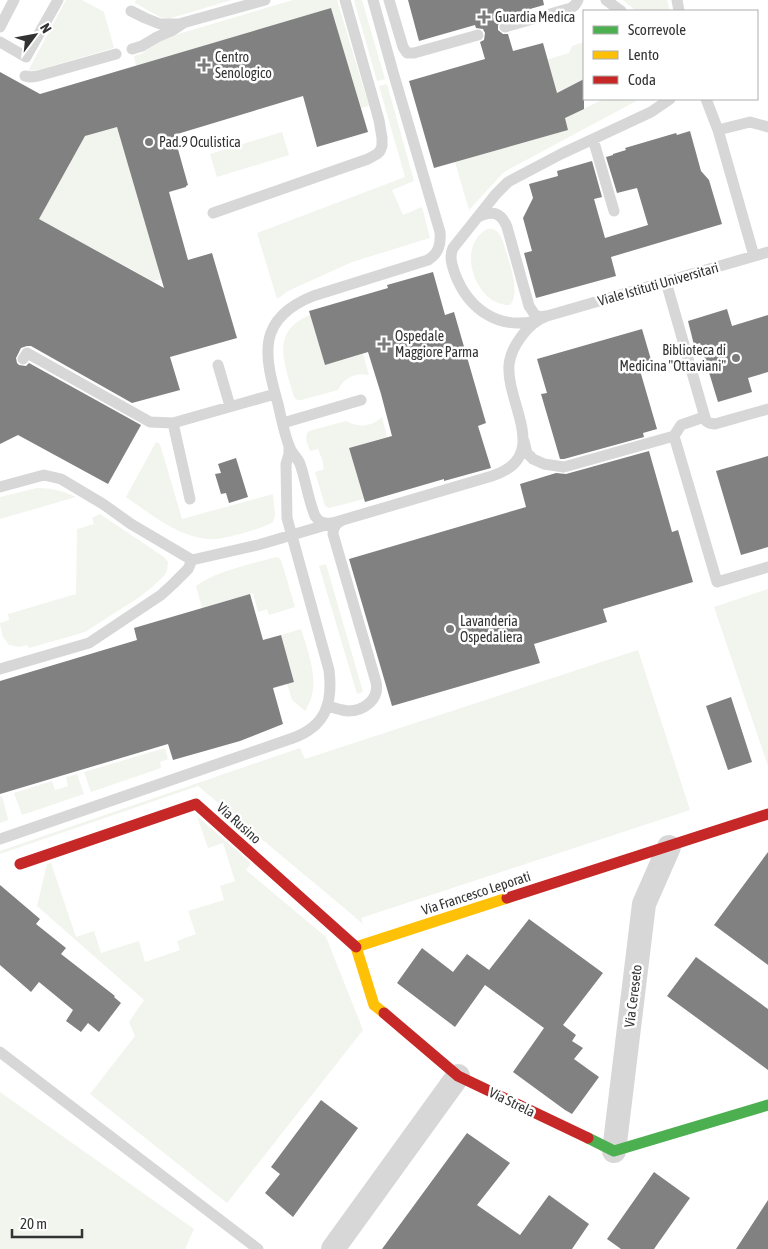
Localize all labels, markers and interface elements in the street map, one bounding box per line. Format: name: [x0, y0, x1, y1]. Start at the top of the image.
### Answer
place label: Guardia Medica: [495, 9, 575, 25]
north arrow: [10, 10, 60, 60]
marker: Guardia Medica: [477, 10, 491, 24]
legend: [583, 10, 758, 100]
text: N: [37, 20, 55, 36]
text: Scorrevole: [628, 21, 686, 38]
text: Lento: [628, 46, 659, 63]
place label: Centro Senologico: [215, 49, 272, 81]
marker: Centro Senologico: [197, 58, 211, 72]
text: Coda: [628, 71, 656, 88]
place label: Pad.9 Oculistica: [159, 134, 241, 150]
marker: Pad.9 Oculistica: [143, 136, 155, 148]
street label: Viale Istituti Universitari: [596, 259, 720, 309]
place label: Ospedale Maggiore Parma: [395, 328, 479, 360]
marker: Ospedale Maggiore Parma: [377, 337, 391, 351]
place label: Biblioteca di Medicina "Ottaviani": [619, 342, 726, 374]
marker: Biblioteca di Medicina "Ottaviani": [730, 352, 742, 364]
place label: Lavanderia Ospedaliera: [460, 613, 523, 645]
marker: Lavanderia Ospedaliera: [444, 623, 456, 635]
street label: Via Rusino: [214, 799, 264, 847]
street label: Via Francesco Leporati: [419, 868, 533, 918]
street label: Via Cereseto: [621, 964, 645, 1028]
street label: Via Strela: [486, 1084, 538, 1120]
scale bar: [12, 1206, 82, 1238]
text: 20 m: [20, 1215, 47, 1232]

